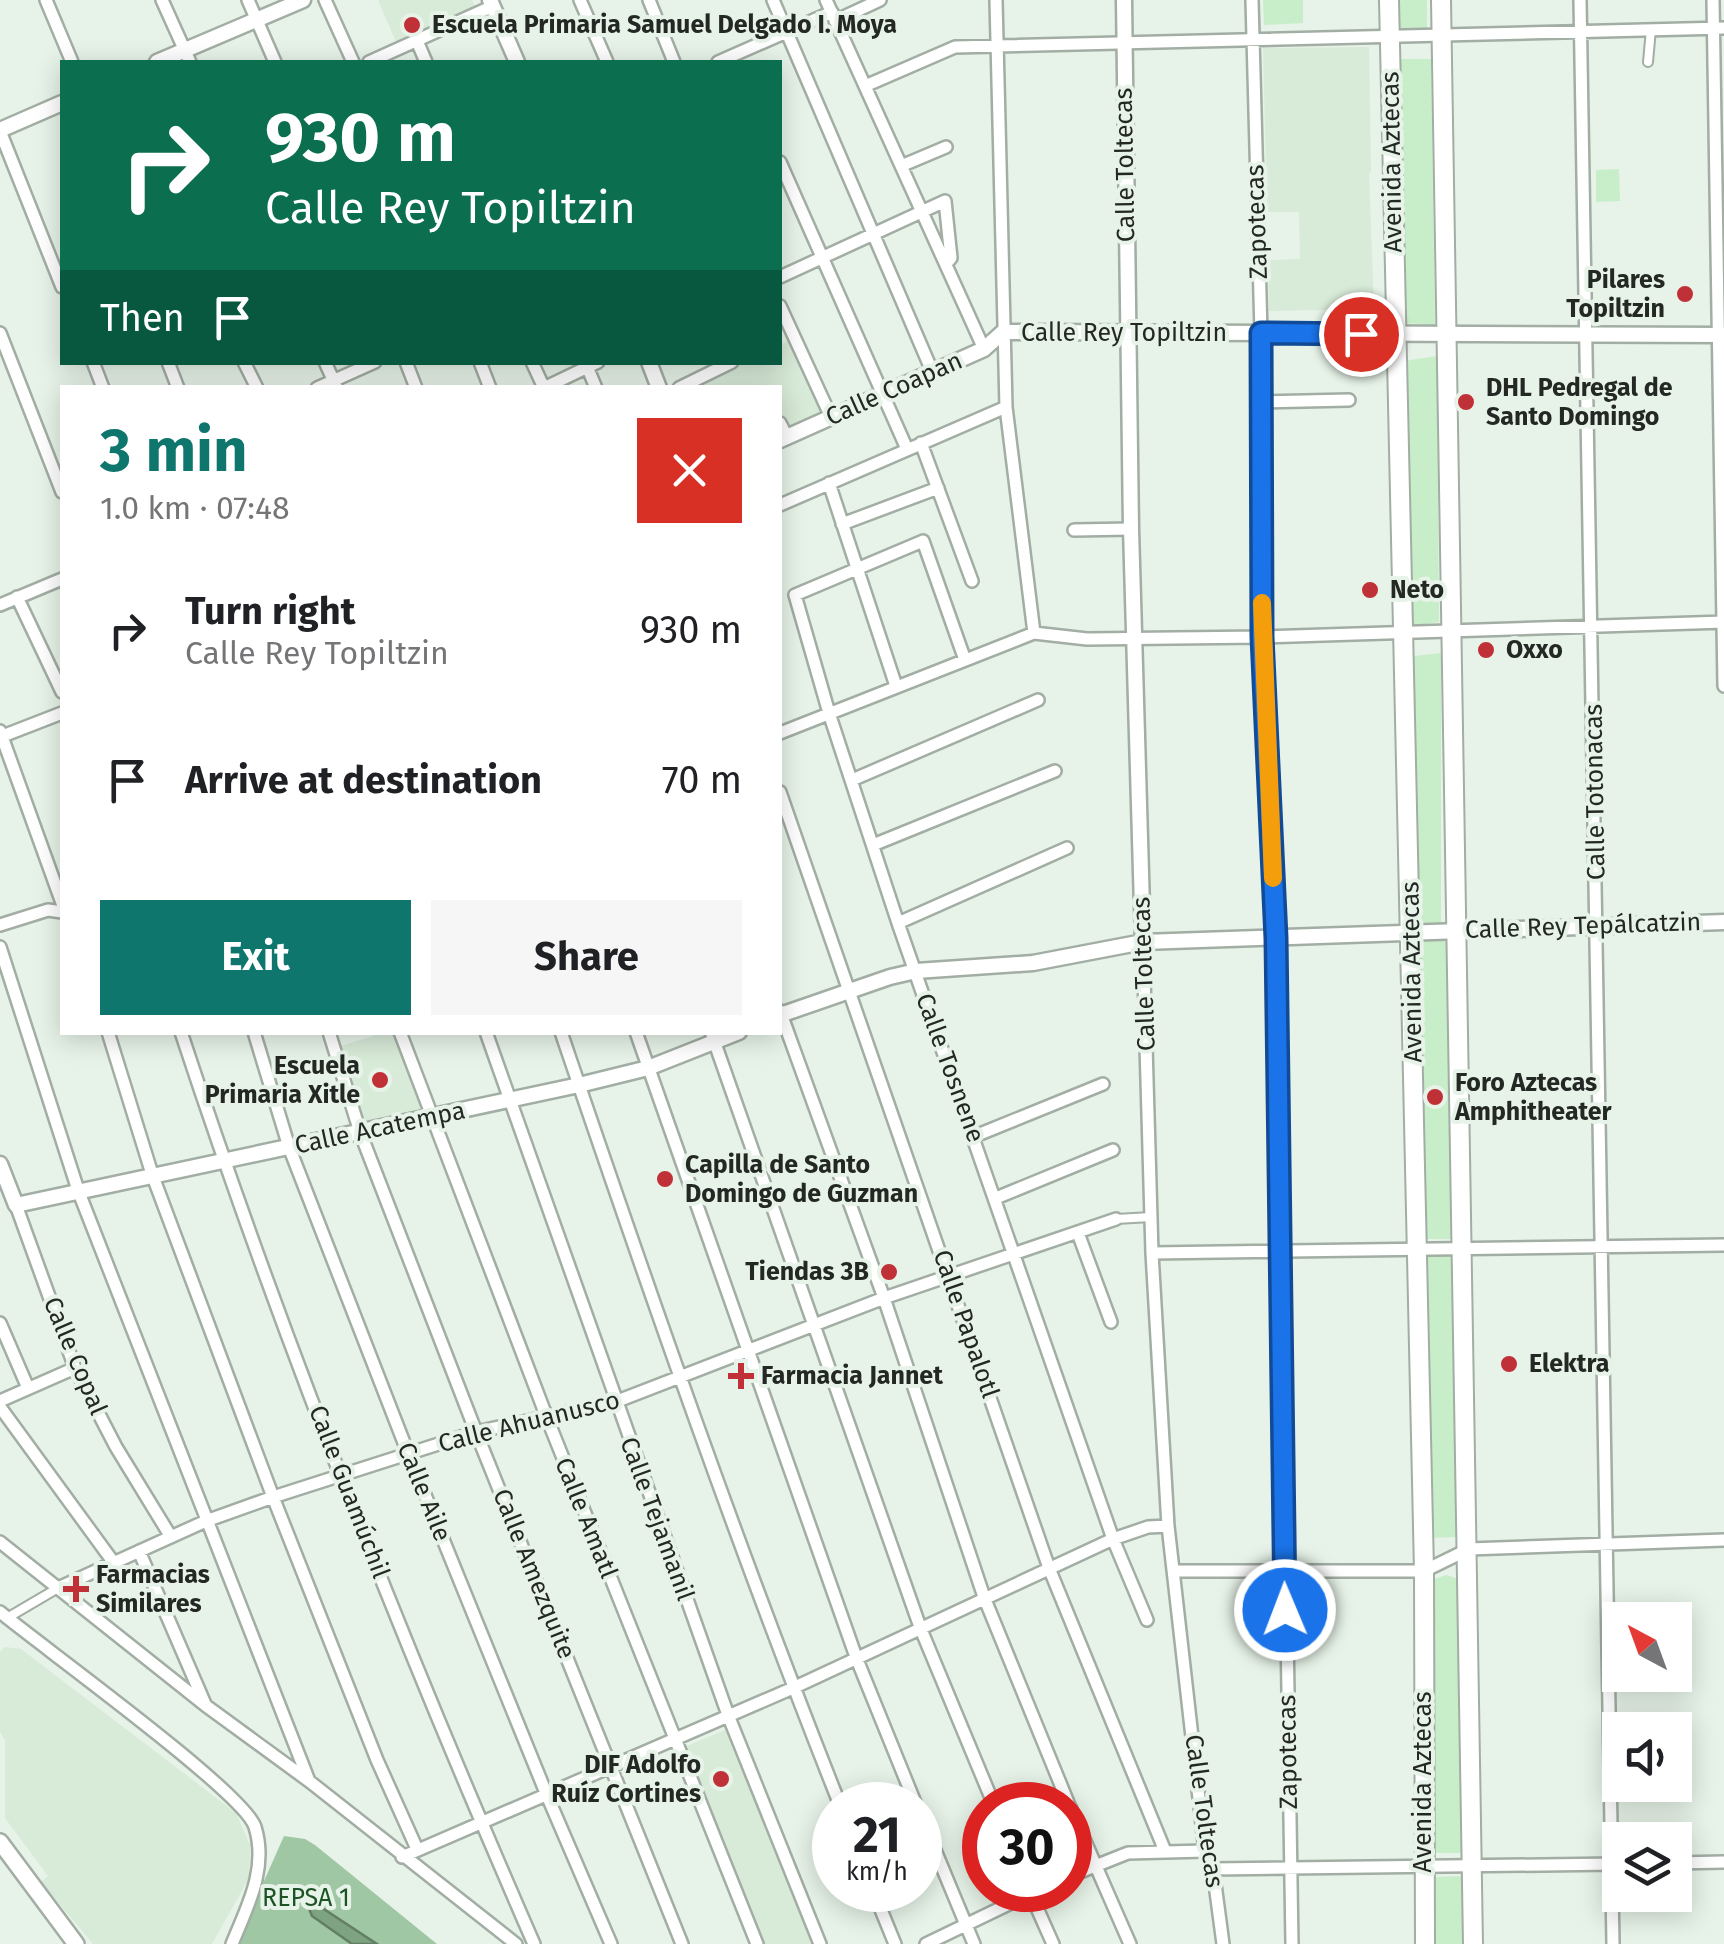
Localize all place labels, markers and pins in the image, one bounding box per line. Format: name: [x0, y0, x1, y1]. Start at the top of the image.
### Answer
place label: Escuela Primaria Samuel Delgado I. Moya: [432, 10, 897, 40]
marker: Escuela Primaria Samuel Delgado I. Moya: [401, 14, 423, 36]
place label: Pilares Topiltzin: [1566, 265, 1665, 324]
marker: Pilares Topiltzin: [1674, 283, 1696, 305]
pin: [1319, 292, 1404, 377]
place label: DHL Pedregal de Santo Domingo: [1486, 373, 1673, 432]
marker: DHL Pedregal de Santo Domingo: [1455, 391, 1477, 413]
place label: Neto: [1390, 575, 1444, 605]
marker: Neto: [1359, 579, 1381, 601]
place label: Oxxo: [1506, 635, 1563, 665]
marker: Oxxo: [1475, 639, 1497, 661]
place label: Escuela Primaria Xitle: [205, 1051, 360, 1110]
place label: Foro Aztecas Amphitheater: [1454, 1068, 1613, 1127]
marker: Escuela Primaria Xitle: [369, 1069, 391, 1091]
marker: Foro Aztecas Amphitheater: [1424, 1086, 1446, 1108]
place label: Capilla de Santo Domingo de Guzman: [685, 1150, 918, 1209]
marker: Capilla de Santo Domingo de Guzman: [654, 1168, 676, 1190]
place label: Tiendas 3B: [745, 1257, 869, 1287]
marker: Tiendas 3B: [878, 1261, 900, 1283]
place label: Elektra: [1529, 1349, 1609, 1379]
marker: Elektra: [1498, 1353, 1520, 1375]
place label: Farmacia Jannet: [761, 1361, 943, 1391]
marker: Farmacia Jannet: [730, 1365, 752, 1387]
place label: Farmacias Similares: [96, 1560, 210, 1619]
marker: Farmacias Similares: [65, 1578, 87, 1600]
place label: DIF Adolfo Ruíz Cortines: [551, 1750, 701, 1809]
marker: DIF Adolfo Ruíz Cortines: [710, 1768, 732, 1790]

